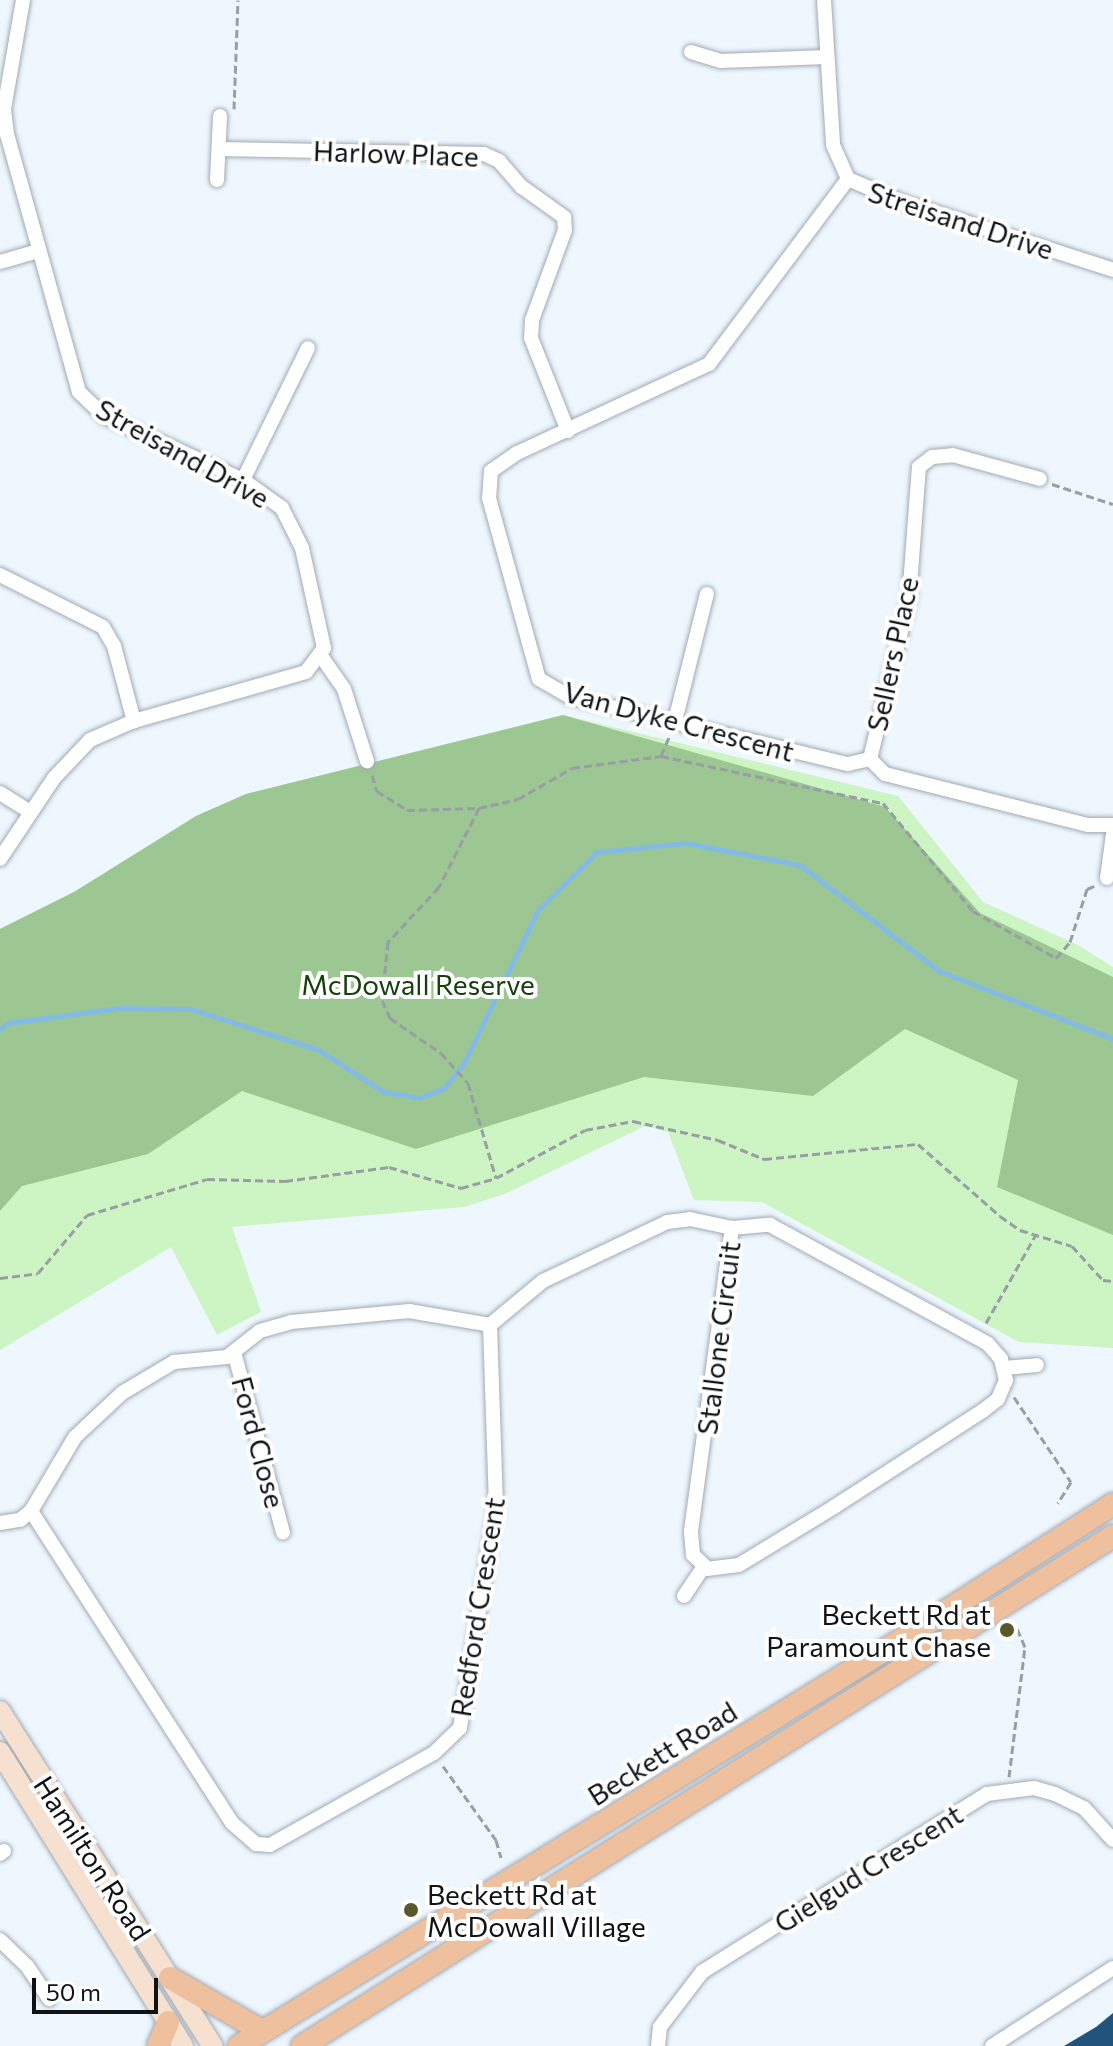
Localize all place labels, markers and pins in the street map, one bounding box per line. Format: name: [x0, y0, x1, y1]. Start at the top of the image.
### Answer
place label: Beckett Rd at Paramount Chase: [766, 1597, 991, 1663]
marker: Beckett Rd at Paramount Chase: [998, 1621, 1016, 1639]
place label: Beckett Rd at McDowall Village: [427, 1877, 646, 1943]
marker: Beckett Rd at McDowall Village: [402, 1901, 420, 1919]

